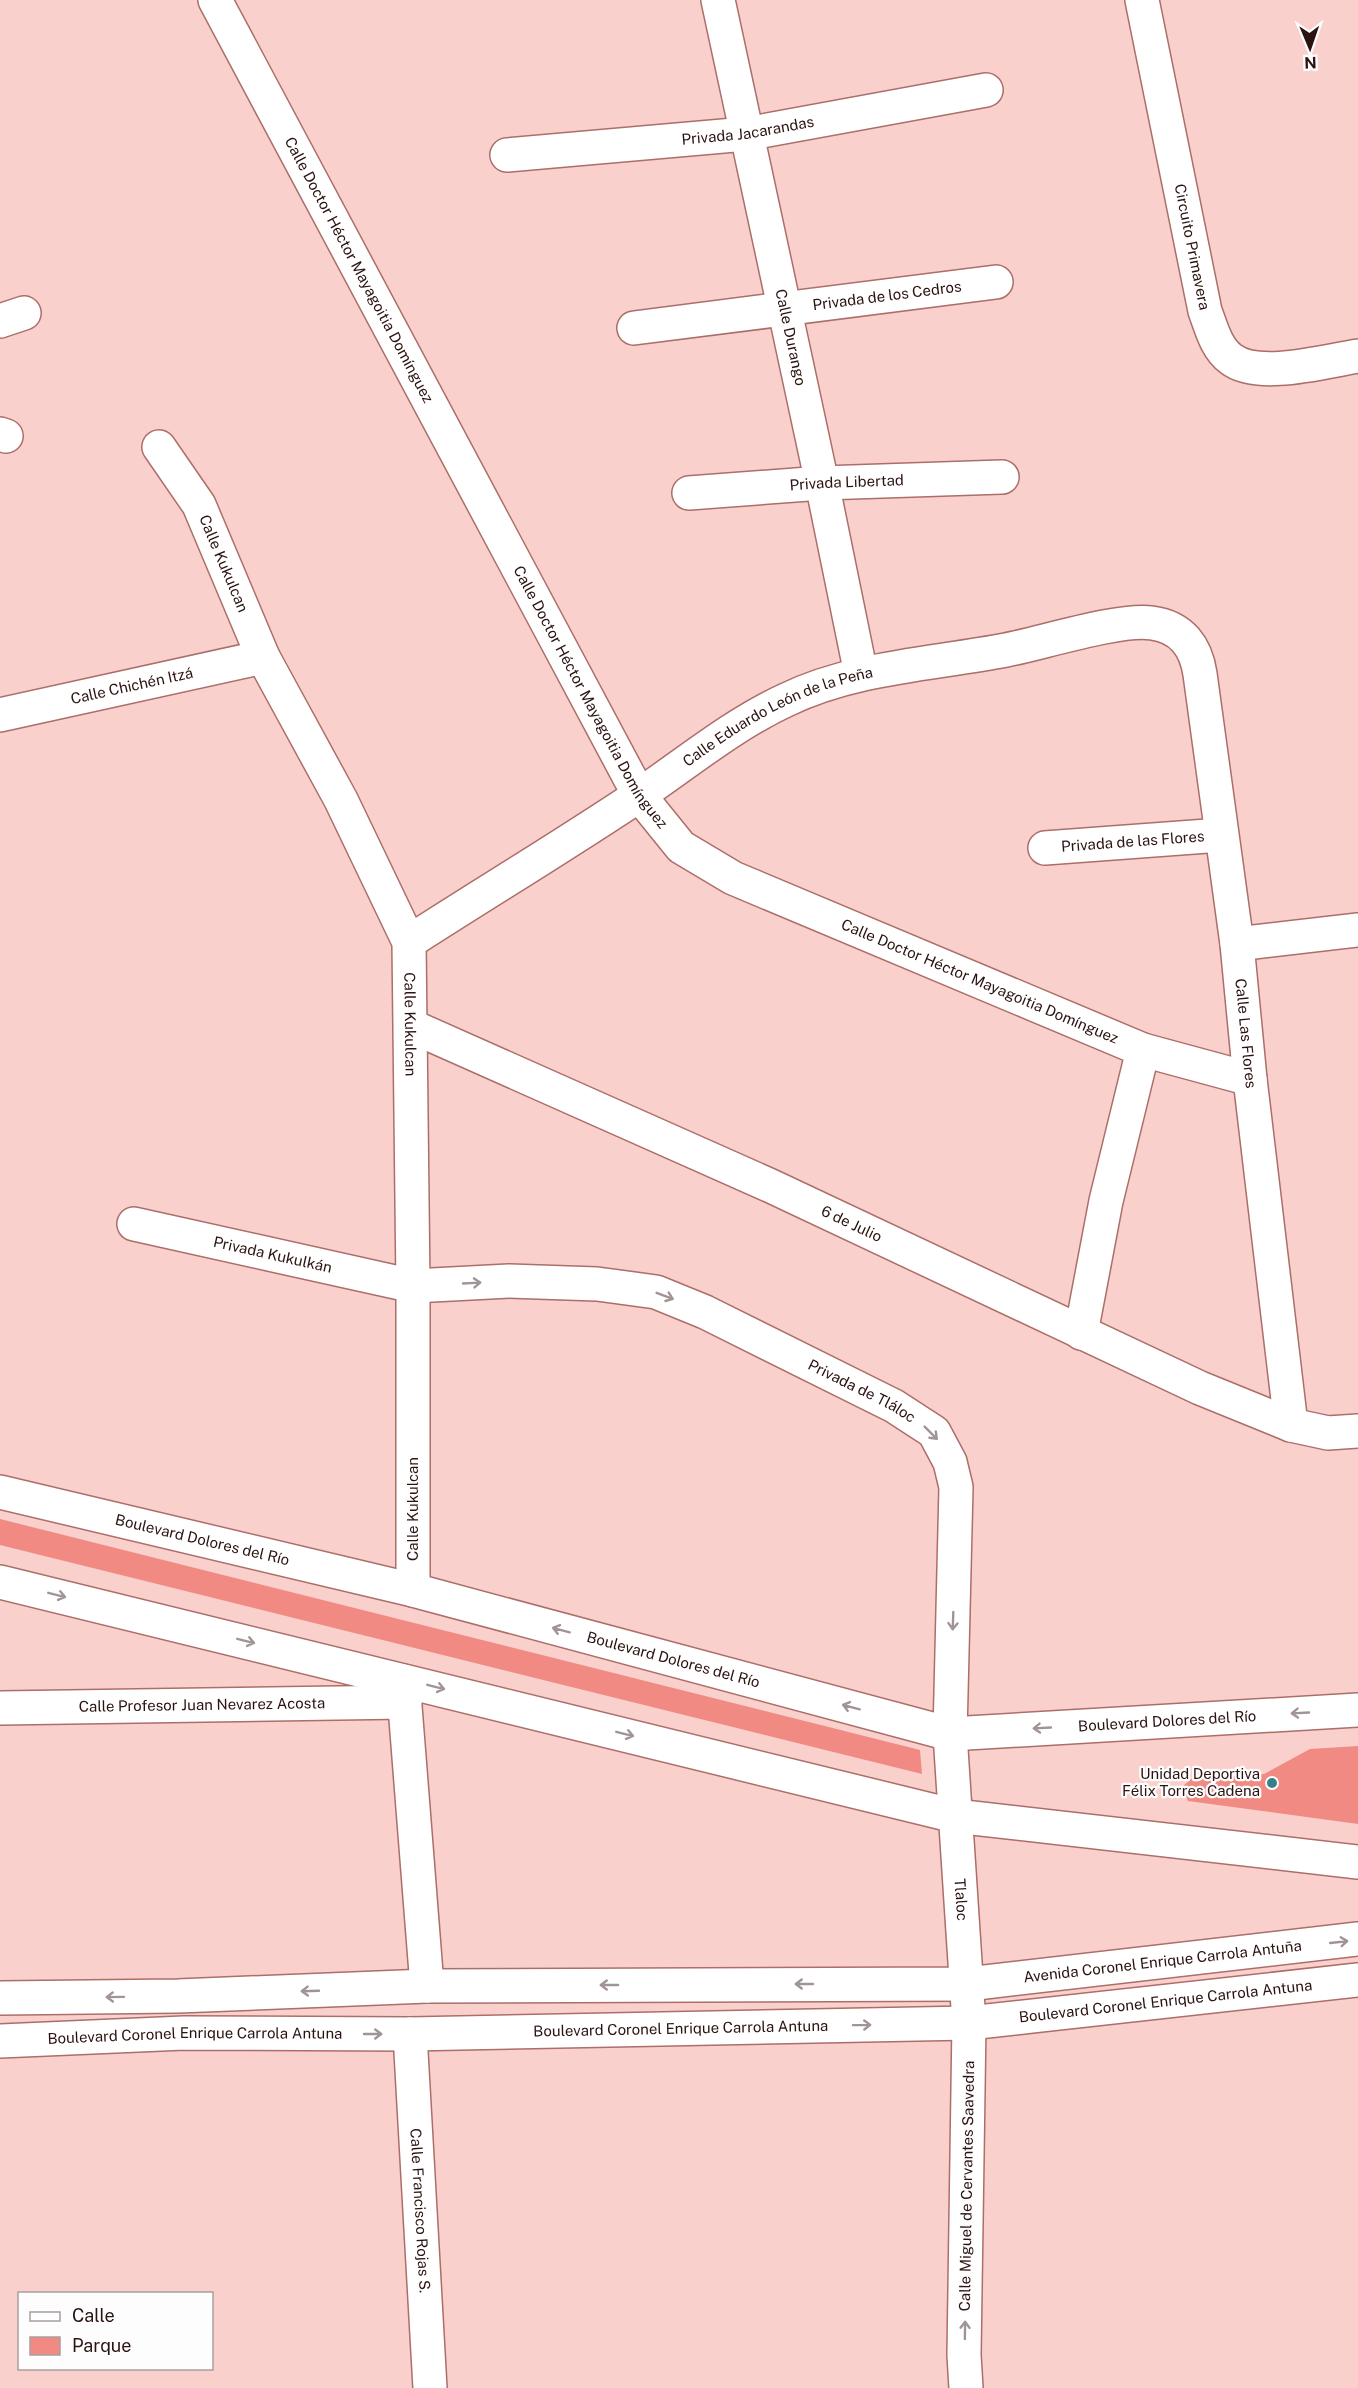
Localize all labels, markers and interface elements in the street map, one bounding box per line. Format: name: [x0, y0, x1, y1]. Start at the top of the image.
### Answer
north arrow: [1280, 18, 1340, 78]
text: N: [1304, 53, 1317, 72]
street label: Privada Jacarandas: [681, 113, 815, 148]
street label: Calle Doctor Héctor Mayagoitia Domínguez: [282, 134, 437, 406]
street label: Circuito Primavera: [1171, 182, 1214, 311]
street label: Privada de los Cedros: [811, 277, 962, 313]
street label: Calle Durango: [772, 287, 810, 387]
street label: Privada Libertad: [789, 471, 904, 493]
street label: Calle Kukulcan: [196, 512, 252, 615]
street label: Calle Doctor Héctor Mayagoitia Domínguez: [510, 563, 671, 831]
street label: Calle Eduardo León de la Peña: [679, 663, 874, 770]
street label: Calle Chichén Itzá: [69, 664, 195, 707]
street label: Privada de las Flores: [1060, 827, 1205, 855]
street label: Calle Doctor Héctor Mayagoitia Domínguez: [839, 915, 1121, 1047]
street label: Calle Kukulcan: [401, 972, 420, 1076]
street label: Calle Las Flores: [1232, 978, 1260, 1089]
street label: 6 de Julio: [819, 1202, 885, 1245]
street label: Privada Kukulkán: [212, 1233, 334, 1276]
one-way arrow: [461, 1277, 481, 1288]
one-way arrow: [656, 1291, 674, 1302]
street label: Privada de Tláloc: [805, 1356, 919, 1426]
one-way arrow: [923, 1425, 938, 1440]
street label: Calle Kukulcan: [404, 1457, 421, 1561]
street label: Boulevard Dolores del Río: [114, 1511, 291, 1568]
one-way arrow: [47, 1590, 66, 1602]
one-way arrow: [947, 1610, 958, 1630]
one-way arrow: [552, 1623, 571, 1635]
street label: Boulevard Dolores del Río: [585, 1628, 762, 1691]
one-way arrow: [237, 1636, 256, 1648]
one-way arrow: [426, 1682, 445, 1694]
street label: Calle Profesor Juan Nevarez Acosta: [79, 1694, 325, 1715]
one-way arrow: [842, 1701, 861, 1713]
street label: Boulevard Dolores del Río: [1078, 1707, 1257, 1734]
one-way arrow: [1290, 1707, 1310, 1718]
one-way arrow: [1033, 1722, 1052, 1733]
one-way arrow: [615, 1728, 634, 1740]
place label: Unidad Deportiva Félix Torres Cadena: [1122, 1765, 1260, 1799]
marker: Unidad Deportiva Félix Torres Cadena: [1265, 1776, 1279, 1790]
street label: Tlaloc: [952, 1878, 971, 1921]
one-way arrow: [1329, 1936, 1348, 1947]
street label: Avenida Coronel Enrique Carrola Antuña: [1022, 1937, 1303, 1986]
street label: Boulevard Coronel Enrique Carrola Antuna: [1018, 1976, 1313, 2025]
one-way arrow: [795, 1978, 815, 1990]
one-way arrow: [600, 1979, 620, 1991]
one-way arrow: [300, 1985, 320, 1997]
one-way arrow: [105, 1991, 125, 2003]
street label: Boulevard Coronel Enrique Carrola Antuna: [533, 2017, 828, 2040]
one-way arrow: [852, 2020, 872, 2031]
street label: Boulevard Coronel Enrique Carrola Antuna: [47, 2024, 342, 2047]
one-way arrow: [363, 2028, 383, 2040]
street label: Calle Miguel de Cervantes Saavedra: [956, 2061, 977, 2311]
street label: Calle Francisco Rojas S.: [407, 2128, 434, 2294]
legend: [18, 2292, 213, 2370]
text: Calle: [72, 2305, 115, 2326]
one-way arrow: [959, 2320, 971, 2340]
text: Parque: [72, 2335, 132, 2356]

